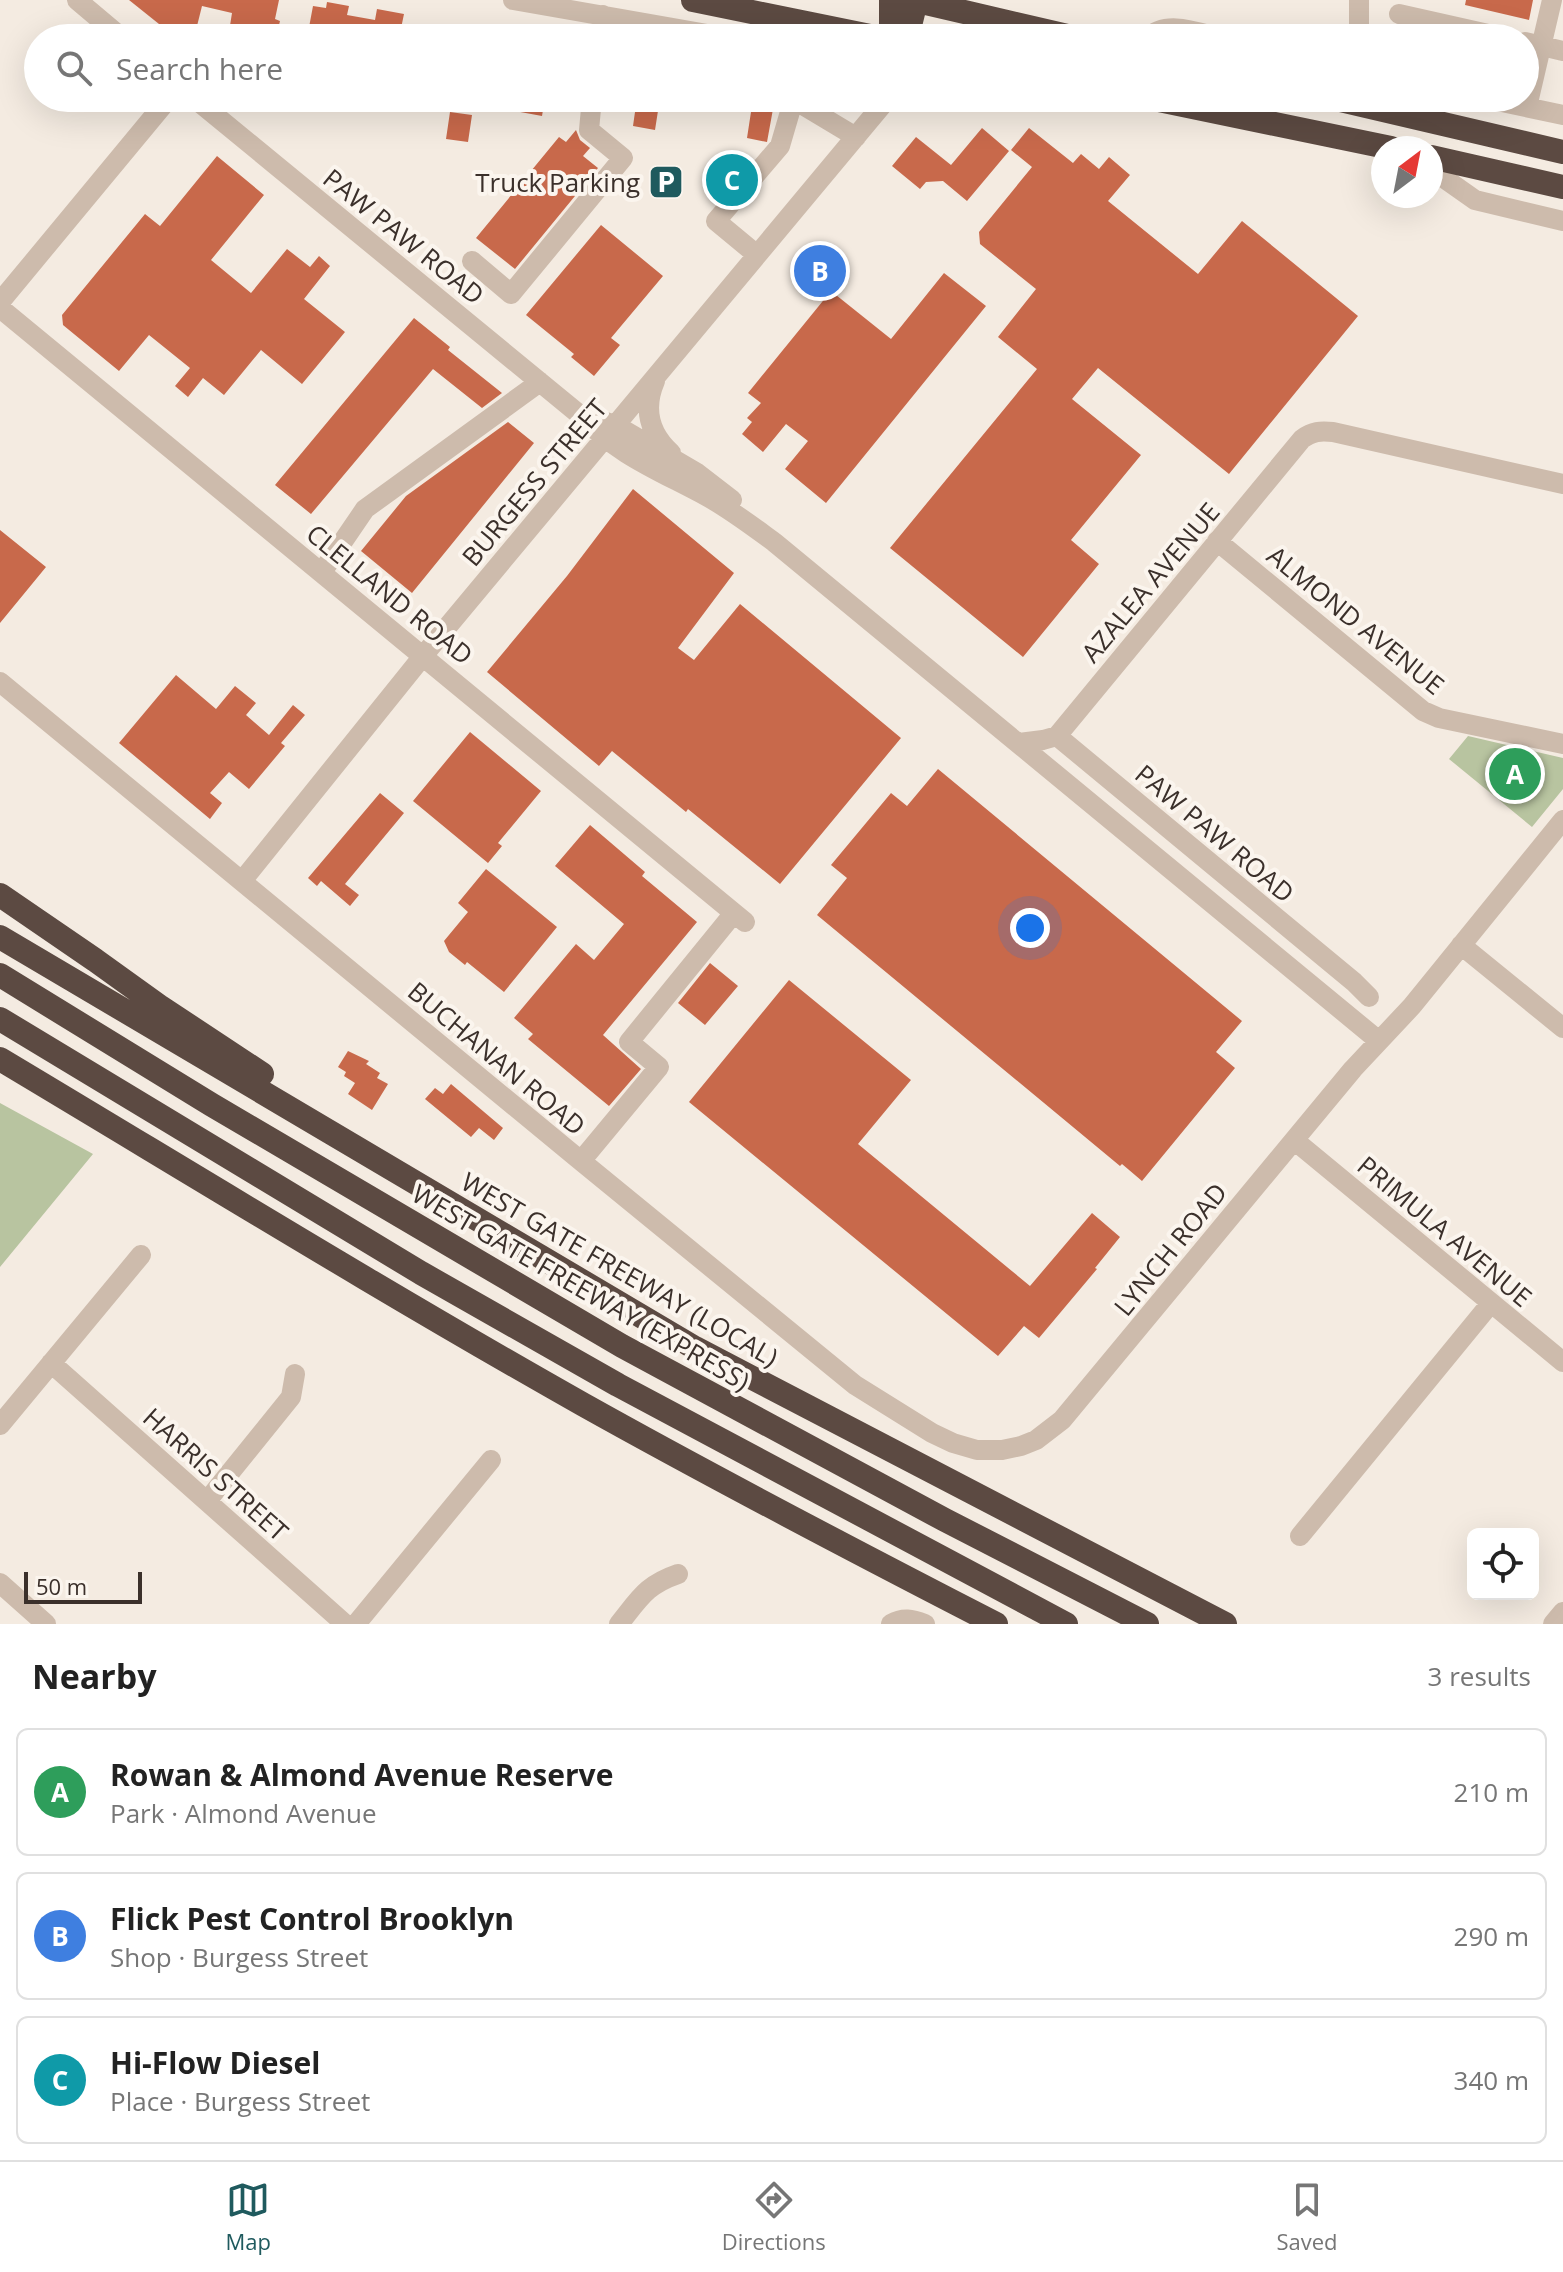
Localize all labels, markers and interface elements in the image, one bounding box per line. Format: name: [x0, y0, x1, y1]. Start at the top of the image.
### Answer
search box: [24, 24, 1539, 112]
icon: search: [52, 46, 96, 90]
text: Search here: [116, 48, 283, 89]
north arrow: [1371, 136, 1443, 208]
pin: C: [706, 150, 758, 210]
street label: PAW PAW ROAD: [316, 160, 492, 312]
parking icon: Truck Parking: [647, 163, 685, 201]
place label: Truck Parking: [475, 164, 640, 200]
pin: B: [794, 241, 846, 301]
street label: BURGESS STREET: [453, 390, 615, 573]
street label: AZALEA AVENUE: [1072, 494, 1228, 670]
street label: CLELLAND ROAD: [299, 516, 481, 672]
street label: ALMOND AVENUE: [1260, 537, 1452, 703]
pin: A: [1489, 744, 1541, 804]
street label: PAW PAW ROAD: [1128, 756, 1302, 910]
your location: [1010, 908, 1050, 948]
street label: BUCHANAN ROAD: [401, 973, 593, 1143]
street label: PRIMULA AVENUE: [1350, 1147, 1540, 1315]
street label: WEST GATE FREEWAY (LOCAL): [455, 1163, 785, 1375]
street label: WEST GATE FREEWAY (EXPRESS): [406, 1175, 756, 1399]
street label: LYNCH ROAD: [1105, 1175, 1235, 1323]
street label: HARRIS STREET: [136, 1399, 297, 1549]
map controls: [1467, 1528, 1539, 1600]
button: locate: [1467, 1528, 1539, 1600]
scale bar: [24, 1568, 142, 1604]
text: 50 m: [36, 1571, 87, 1601]
text: Nearby: [32, 1653, 157, 1699]
text: 3 results: [1428, 1658, 1531, 1694]
text: Rowan & Almond Avenue Reserve: [110, 1754, 613, 1795]
text: A: [51, 1774, 69, 1810]
text: 210 m: [1454, 1774, 1529, 1810]
text: Park · Almond Avenue: [110, 1795, 377, 1831]
text: Flick Pest Control Brooklyn: [110, 1898, 514, 1939]
text: B: [51, 1918, 69, 1954]
text: 290 m: [1454, 1918, 1529, 1954]
text: Shop · Burgess Street: [110, 1939, 368, 1975]
text: Hi-Flow Diesel: [110, 2042, 320, 2083]
text: C: [52, 2062, 68, 2098]
text: 340 m: [1454, 2062, 1529, 2098]
text: Place · Burgess Street: [110, 2083, 370, 2119]
tab: Map: [225, 2178, 271, 2256]
tab: Directions: [722, 2178, 826, 2256]
tab: Saved: [1276, 2178, 1338, 2256]

